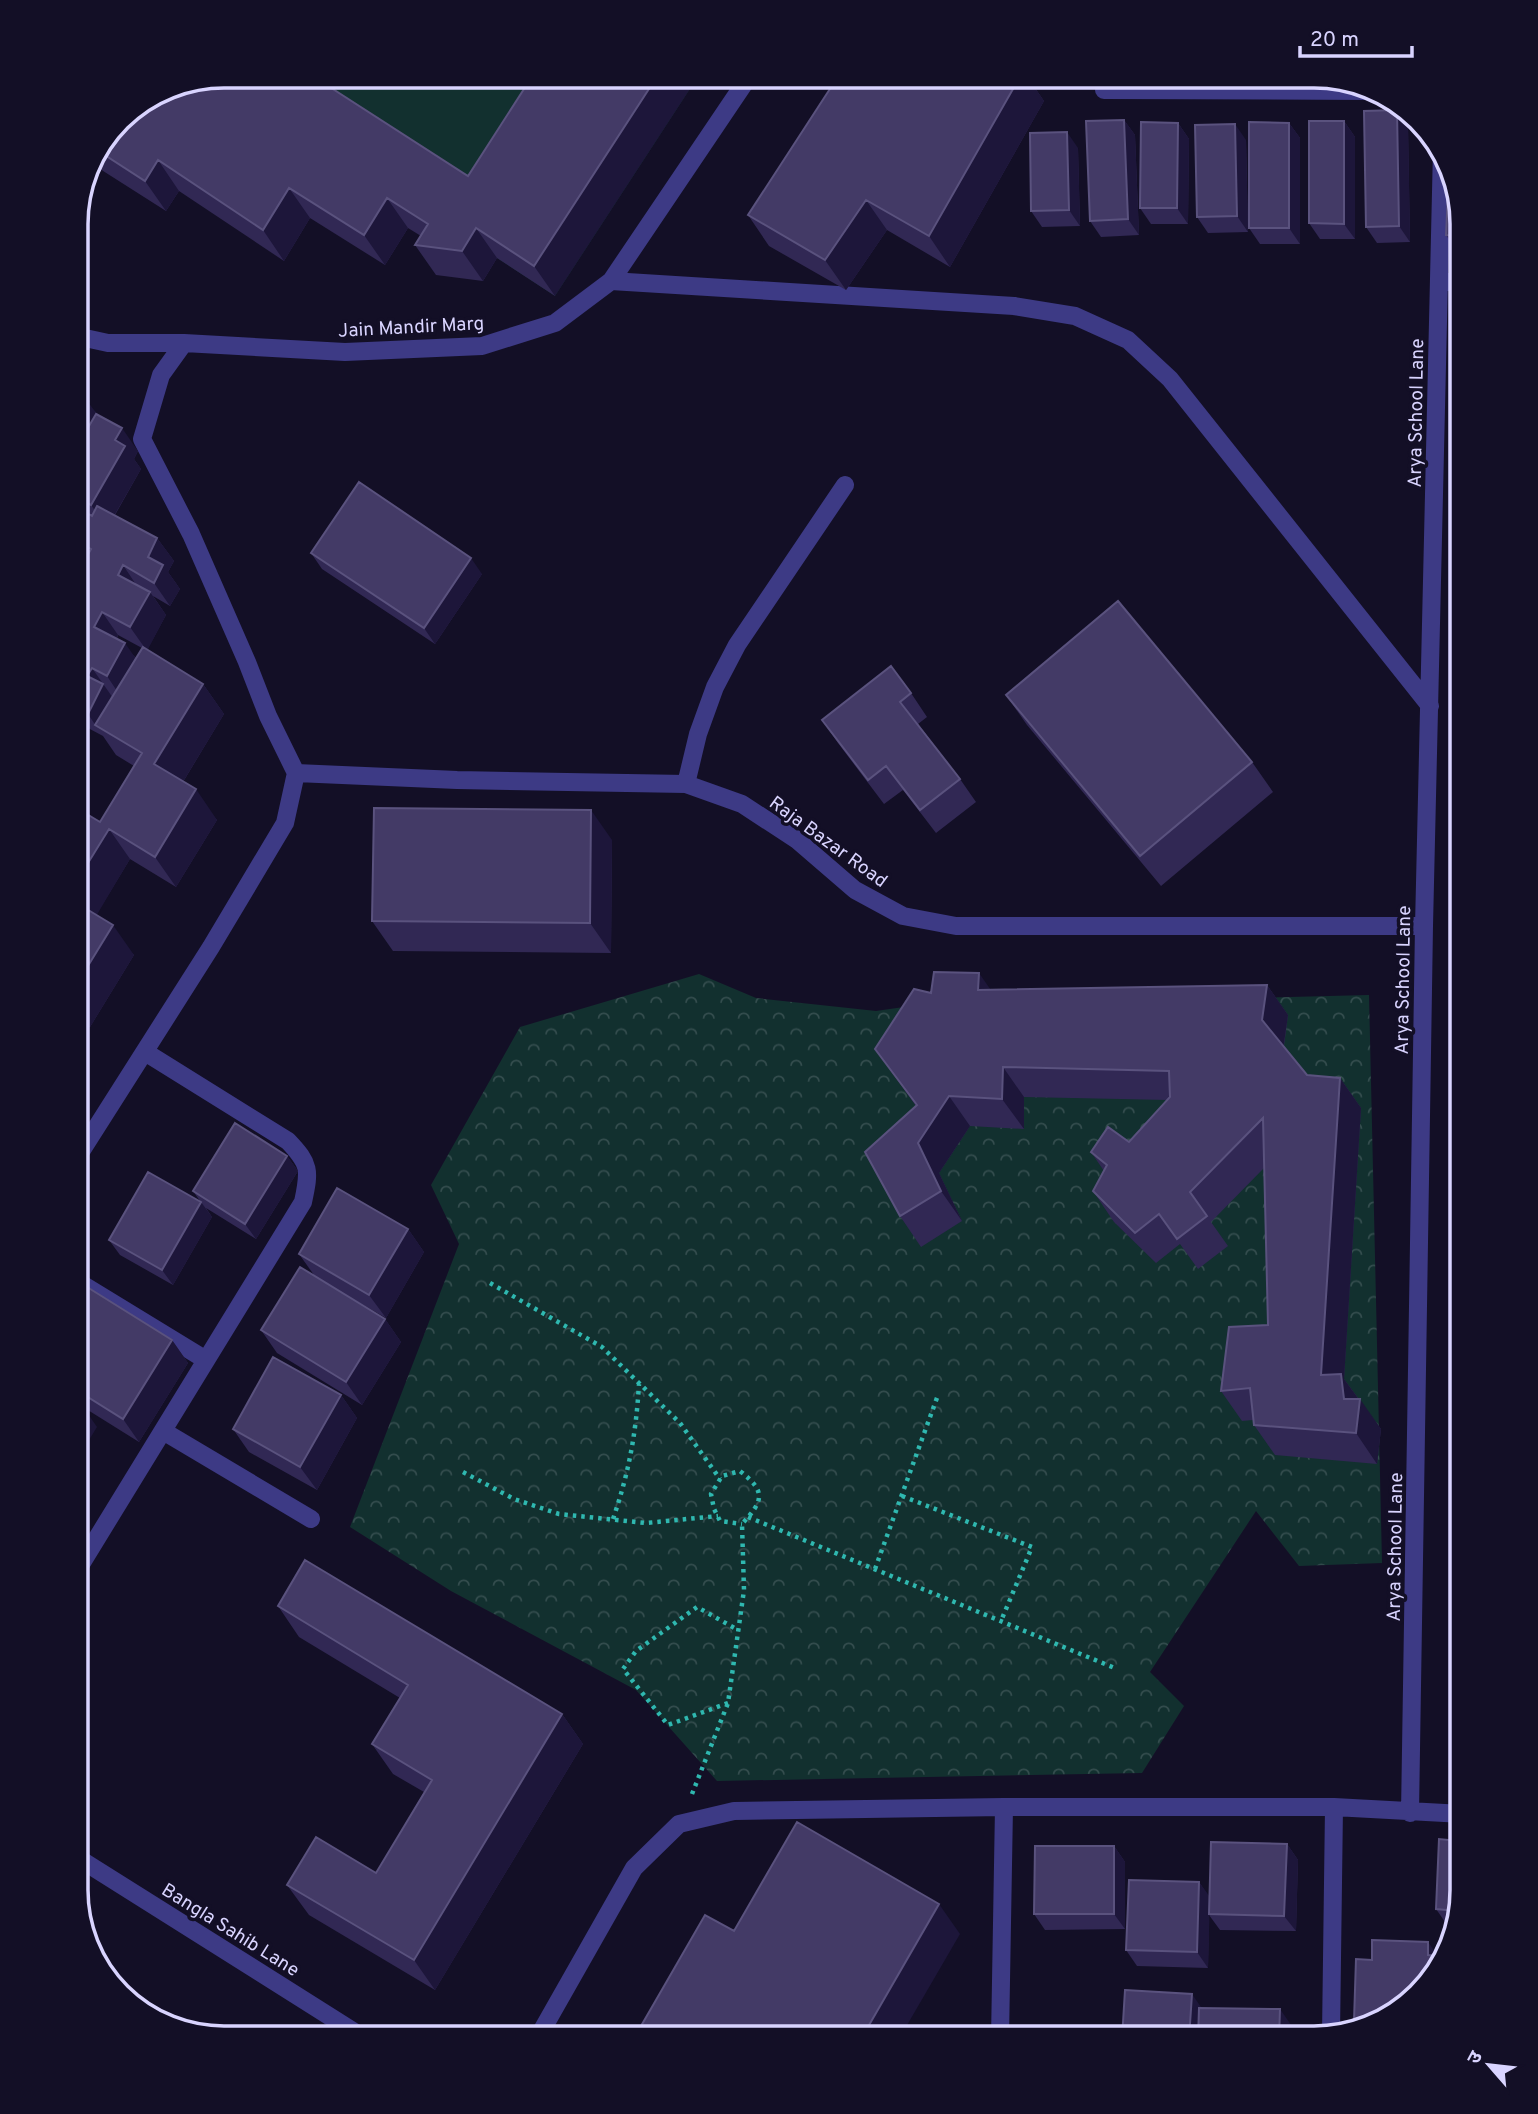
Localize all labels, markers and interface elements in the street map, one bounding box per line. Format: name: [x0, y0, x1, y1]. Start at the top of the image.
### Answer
scale bar: [1300, 14, 1412, 58]
text: 20 m: [1310, 27, 1359, 54]
street label: Jain Mandir Marg: [337, 312, 485, 344]
street label: Arya School Lane: [1404, 338, 1430, 488]
street label: Raja Bazar Road: [764, 792, 892, 894]
street label: Arya School Lane: [1391, 905, 1417, 1055]
street label: Arya School Lane: [1383, 1472, 1409, 1622]
street label: Bangla Sahib Lane: [157, 1879, 303, 1983]
north arrow: [1454, 2030, 1524, 2100]
text: उ: [1463, 2047, 1489, 2069]

